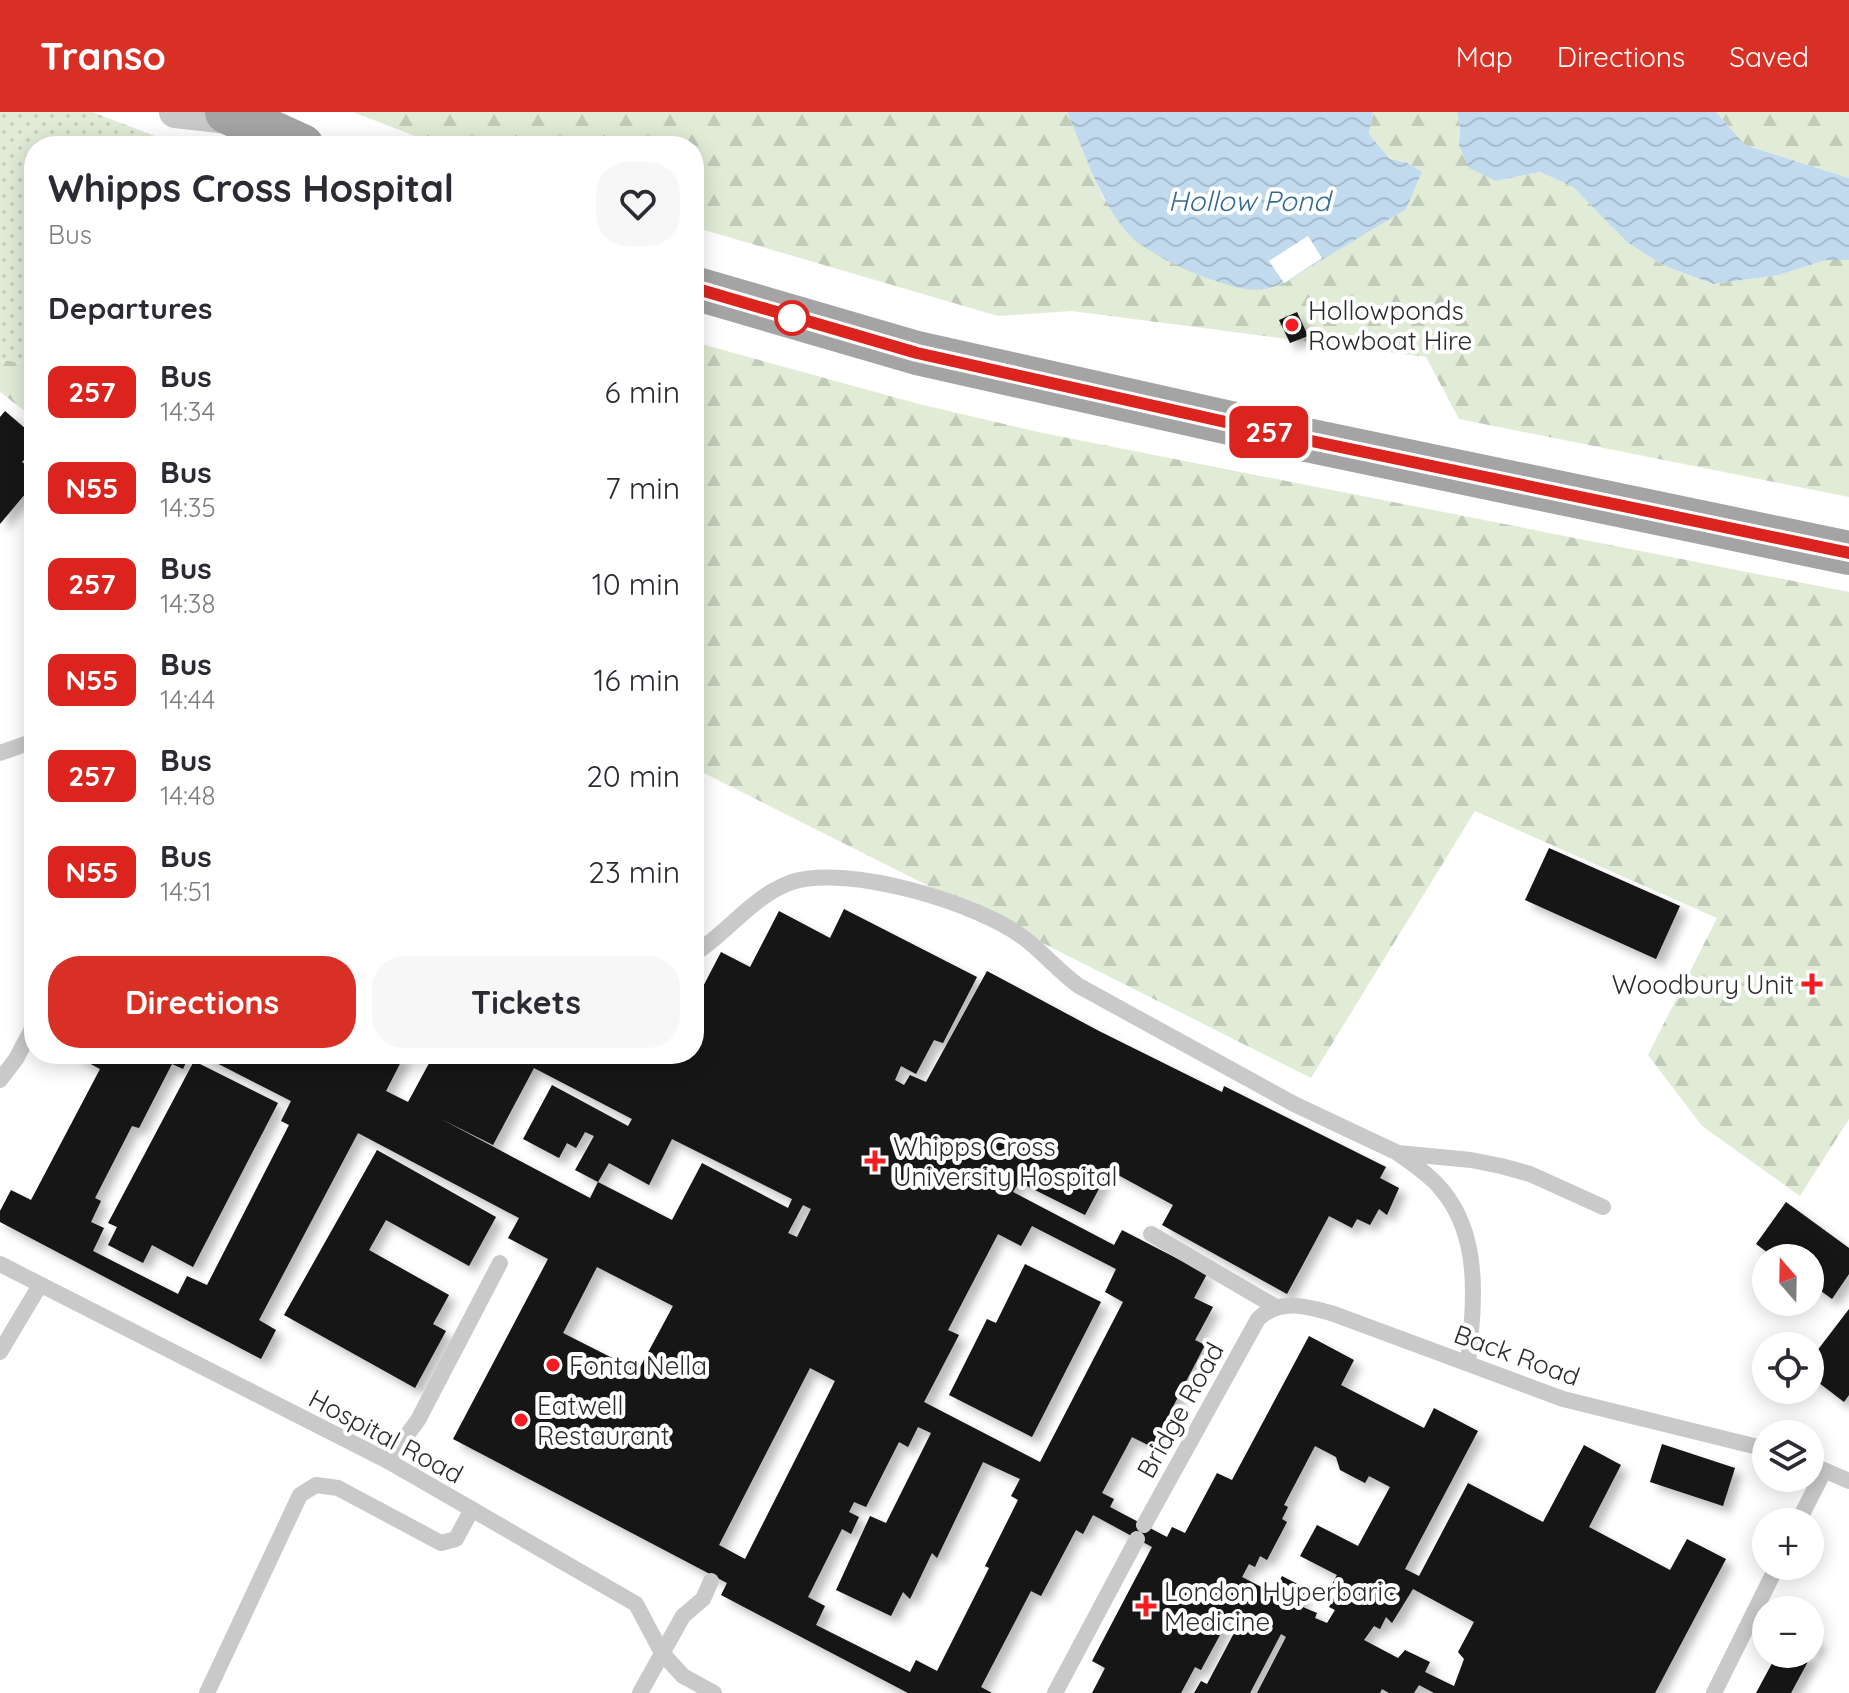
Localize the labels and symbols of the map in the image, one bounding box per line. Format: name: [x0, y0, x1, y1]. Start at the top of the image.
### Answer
water label: Hollow Pond: [1168, 183, 1333, 218]
place label: Hollowponds Rowboat Hire: [1308, 294, 1472, 357]
unlabelled marker: [775, 301, 809, 335]
marker: Hollowponds Rowboat Hire: [1283, 316, 1301, 334]
line badge: 257: [1223, 406, 1315, 458]
place label: Woodbury Unit: [1612, 968, 1794, 1001]
marker: Woodbury Unit: [1801, 973, 1823, 995]
place label: Whipps Cross University Hospital: [893, 1130, 1117, 1193]
marker: Whipps Cross University Hospital: [864, 1150, 886, 1172]
north arrow: [1752, 1244, 1824, 1316]
street label: Back Road: [1449, 1317, 1585, 1393]
street label: Bridge Road: [1129, 1336, 1231, 1484]
place label: Fonta Nella: [569, 1349, 707, 1382]
marker: Fonta Nella: [544, 1356, 562, 1374]
street label: Hospital Road: [303, 1382, 469, 1490]
place label: Eatwell Restaurant: [537, 1389, 670, 1452]
marker: Eatwell Restaurant: [512, 1411, 530, 1429]
place label: London Hyperbaric Medicine: [1164, 1575, 1397, 1638]
marker: London Hyperbaric Medicine: [1135, 1595, 1157, 1617]

